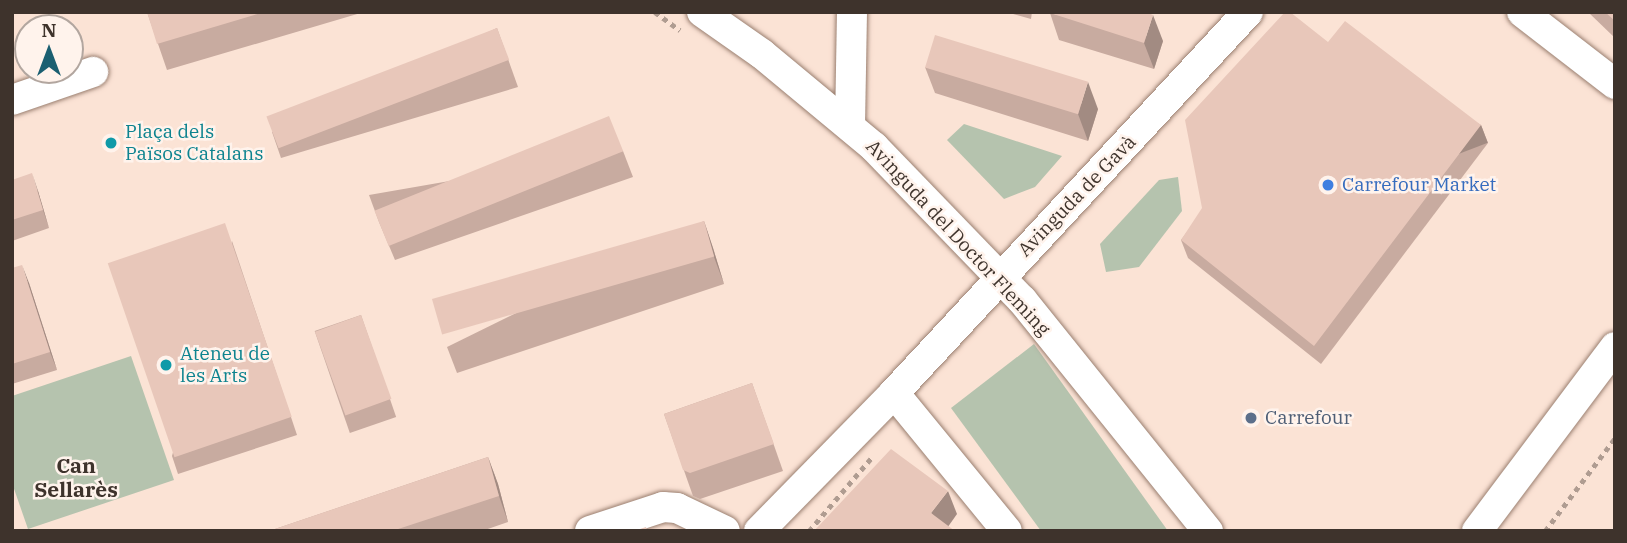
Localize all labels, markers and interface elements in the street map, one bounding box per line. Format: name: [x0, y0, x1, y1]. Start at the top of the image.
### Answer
north arrow: [14, 14, 84, 84]
text: N: [41, 18, 57, 42]
place label: Plaça dels Països Catalans: [125, 121, 264, 165]
street label: Avinguda de Gavà: [1013, 131, 1141, 261]
marker: Plaça dels Països Catalans: [103, 135, 119, 151]
street label: Avinguda del Doctor Fleming: [861, 135, 1055, 341]
place label: Carrefour Market: [1342, 174, 1496, 196]
marker: Carrefour Market: [1320, 177, 1336, 193]
place label: Ateneu de les Arts: [180, 343, 270, 387]
marker: Ateneu de les Arts: [158, 357, 174, 373]
place label: Carrefour: [1265, 407, 1352, 429]
marker: Carrefour: [1243, 410, 1259, 426]
district label: Can Sellarès: [34, 452, 118, 502]

